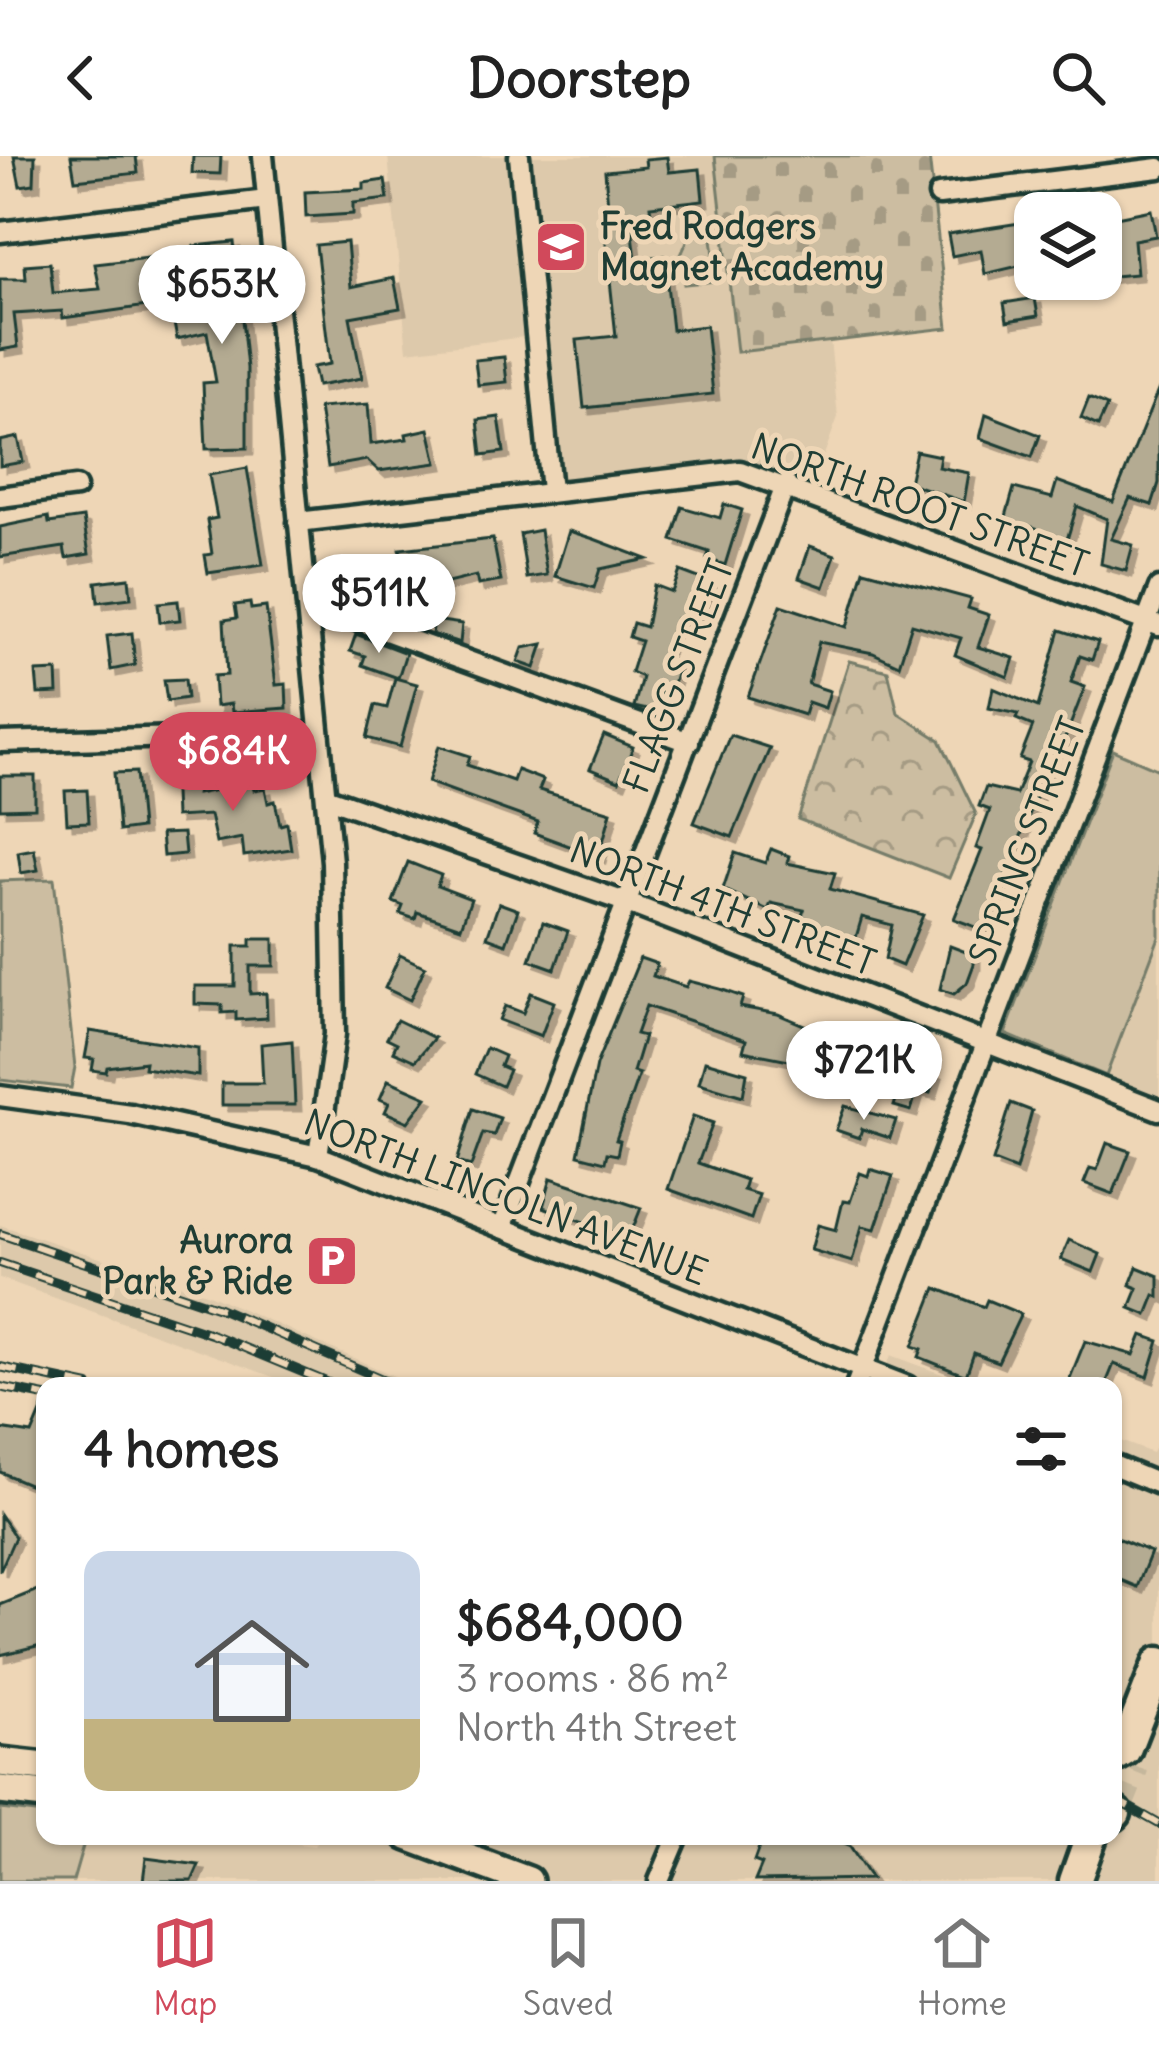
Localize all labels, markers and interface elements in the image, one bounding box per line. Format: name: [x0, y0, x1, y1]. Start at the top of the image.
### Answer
text: Doorstep: [468, 44, 691, 112]
icon: back: [48, 45, 114, 111]
icon: search: [1045, 45, 1111, 111]
map controls: [1014, 192, 1122, 300]
button: layers: [1014, 192, 1122, 300]
place label: Fred Rodgers Magnet Academy: [600, 204, 884, 290]
school or university icon: Fred Rodgers Magnet Academy: [533, 219, 589, 275]
pin: $653K: [138, 245, 306, 347]
text: $653K: [166, 259, 278, 308]
street label: NORTH ROOT STREET: [745, 424, 1095, 587]
street label: FLAGG STREET: [613, 553, 744, 799]
pin: $511K: [295, 554, 463, 656]
text: $511K: [329, 568, 429, 617]
street label: SPRING STREET: [959, 711, 1095, 972]
pin: $684K: [149, 712, 317, 814]
text: $684K: [176, 726, 290, 775]
street label: NORTH 4TH STREET: [563, 827, 882, 986]
pin: $721K: [780, 1021, 948, 1123]
text: $721K: [813, 1035, 915, 1084]
street label: NORTH LINCOLN AVENUE: [298, 1100, 714, 1295]
place label: Aurora Park & Ride: [103, 1218, 293, 1304]
parking icon: Aurora Park & Ride: [304, 1233, 360, 1289]
icon: filters: [1008, 1416, 1074, 1482]
text: 4 homes: [84, 1417, 279, 1481]
text: $684,000: [456, 1590, 684, 1654]
icon: home: [180, 1599, 324, 1743]
text: 3 rooms · 86 m²: [456, 1654, 729, 1703]
text: North 4th Street: [456, 1703, 737, 1752]
tab: Map: [152, 1910, 218, 2024]
tab: Saved: [523, 1910, 613, 2024]
tab: Home: [918, 1910, 1007, 2024]

